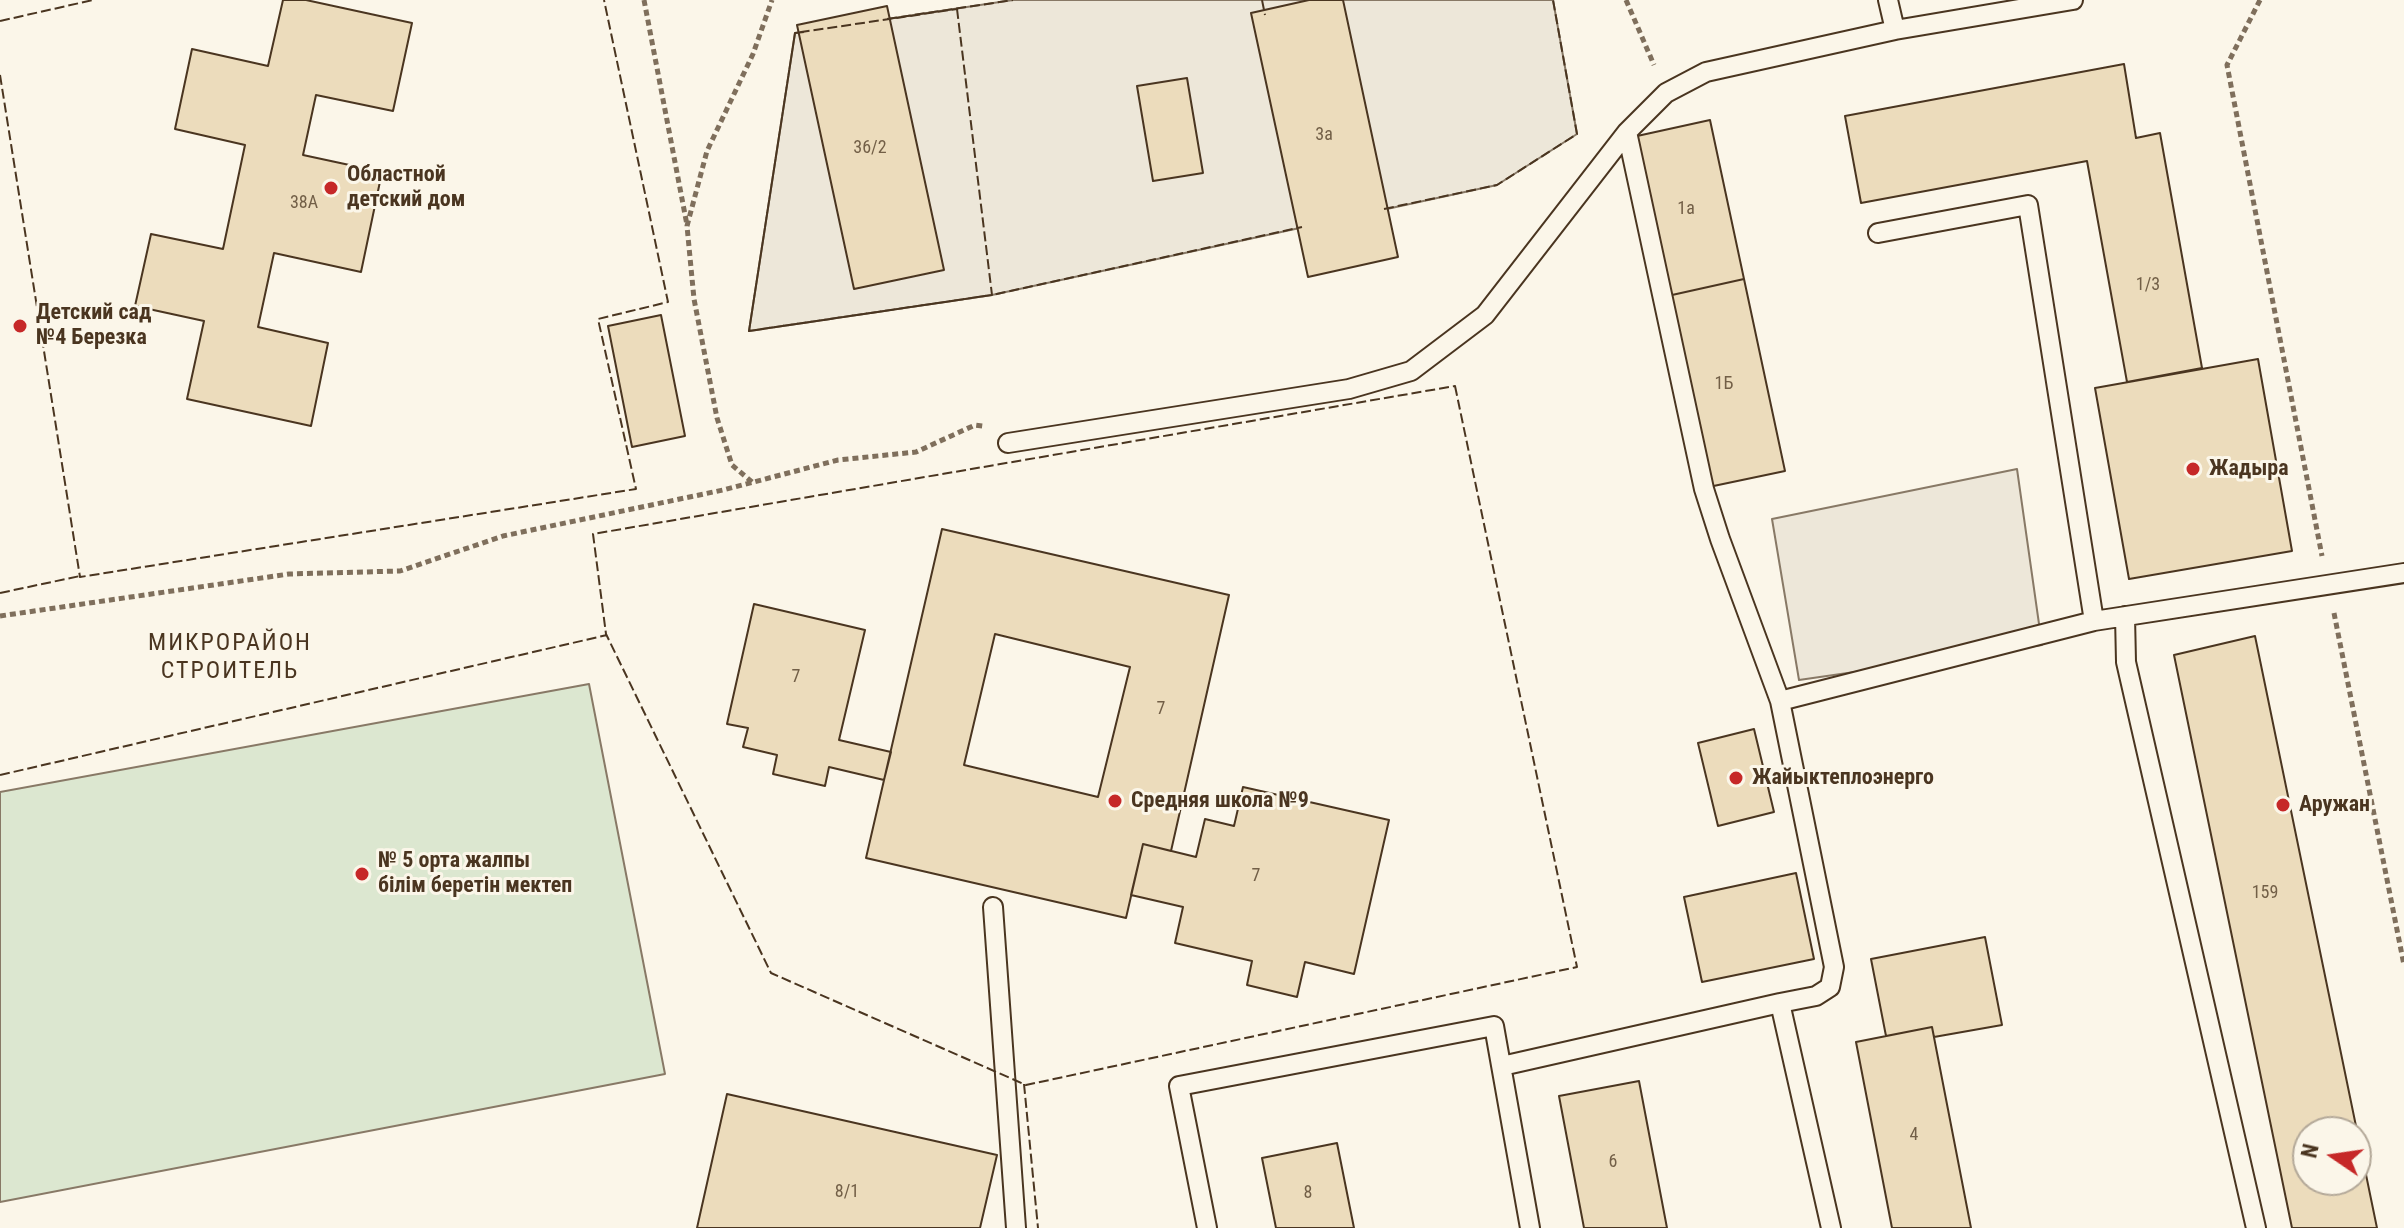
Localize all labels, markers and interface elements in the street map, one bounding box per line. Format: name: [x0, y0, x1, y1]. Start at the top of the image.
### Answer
house number: 3а: [1315, 124, 1333, 146]
house number: 36/2: [853, 137, 887, 159]
place label: Областной детский дом: [347, 162, 465, 214]
marker: Областной детский дом: [322, 179, 340, 197]
house number: 38А: [290, 192, 318, 214]
house number: 1а: [1677, 198, 1695, 220]
house number: 1/3: [2136, 274, 2160, 296]
place label: Детский сад №4 Березка: [36, 300, 151, 352]
marker: Детский сад №4 Березка: [11, 317, 29, 335]
house number: 1Б: [1715, 373, 1733, 395]
place label: Жадыра: [2209, 456, 2289, 482]
marker: Жадыра: [2184, 460, 2202, 478]
district label: МИКРОРАЙОН СТРОИТЕЛЬ: [148, 630, 312, 686]
house number: 7: [792, 666, 800, 688]
house number: 7: [1157, 698, 1165, 720]
place label: Жайыктеплоэнерго: [1752, 765, 1934, 791]
marker: Жайыктеплоэнерго: [1727, 769, 1745, 787]
place label: Средняя школа №9: [1131, 788, 1309, 814]
marker: Средняя школа №9: [1106, 792, 1124, 810]
place label: Аружан: [2299, 792, 2370, 818]
marker: Аружан: [2274, 796, 2292, 814]
place label: № 5 орта жалпы білім беретін мектеп: [378, 848, 572, 900]
marker: № 5 орта жалпы білім беретін мектеп: [353, 865, 371, 883]
house number: 7: [1252, 865, 1260, 887]
house number: 159: [2252, 882, 2278, 904]
north arrow: [2292, 1116, 2372, 1196]
house number: 4: [1910, 1124, 1918, 1146]
text: N: [2296, 1142, 2324, 1160]
house number: 6: [1609, 1151, 1617, 1173]
house number: 8/1: [835, 1181, 859, 1203]
house number: 8: [1304, 1182, 1312, 1204]

